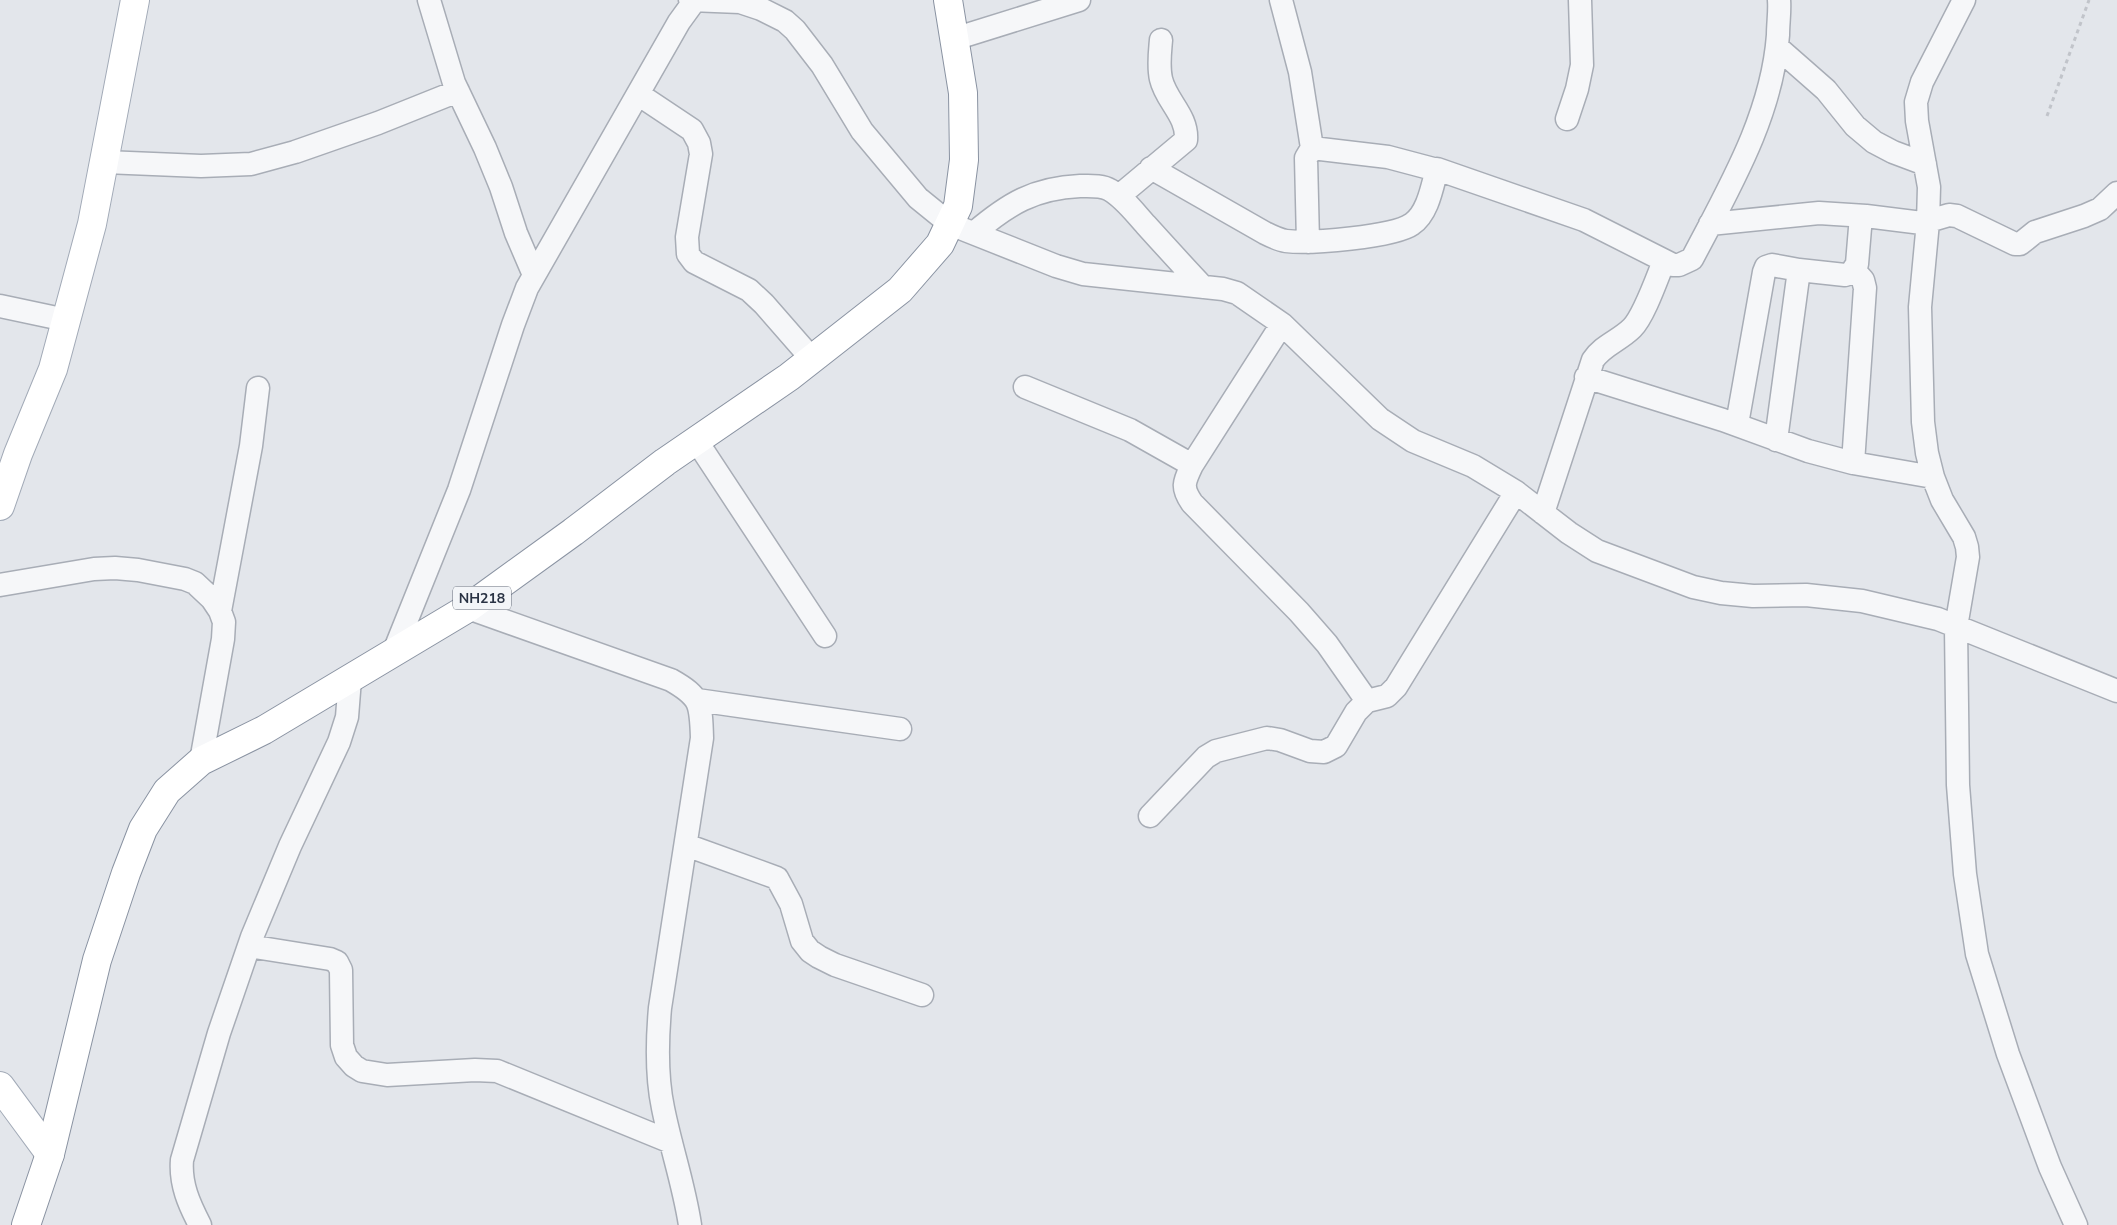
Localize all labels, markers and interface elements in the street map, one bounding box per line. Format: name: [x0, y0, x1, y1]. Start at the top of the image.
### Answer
road number: NH218: [453, 586, 511, 610]

